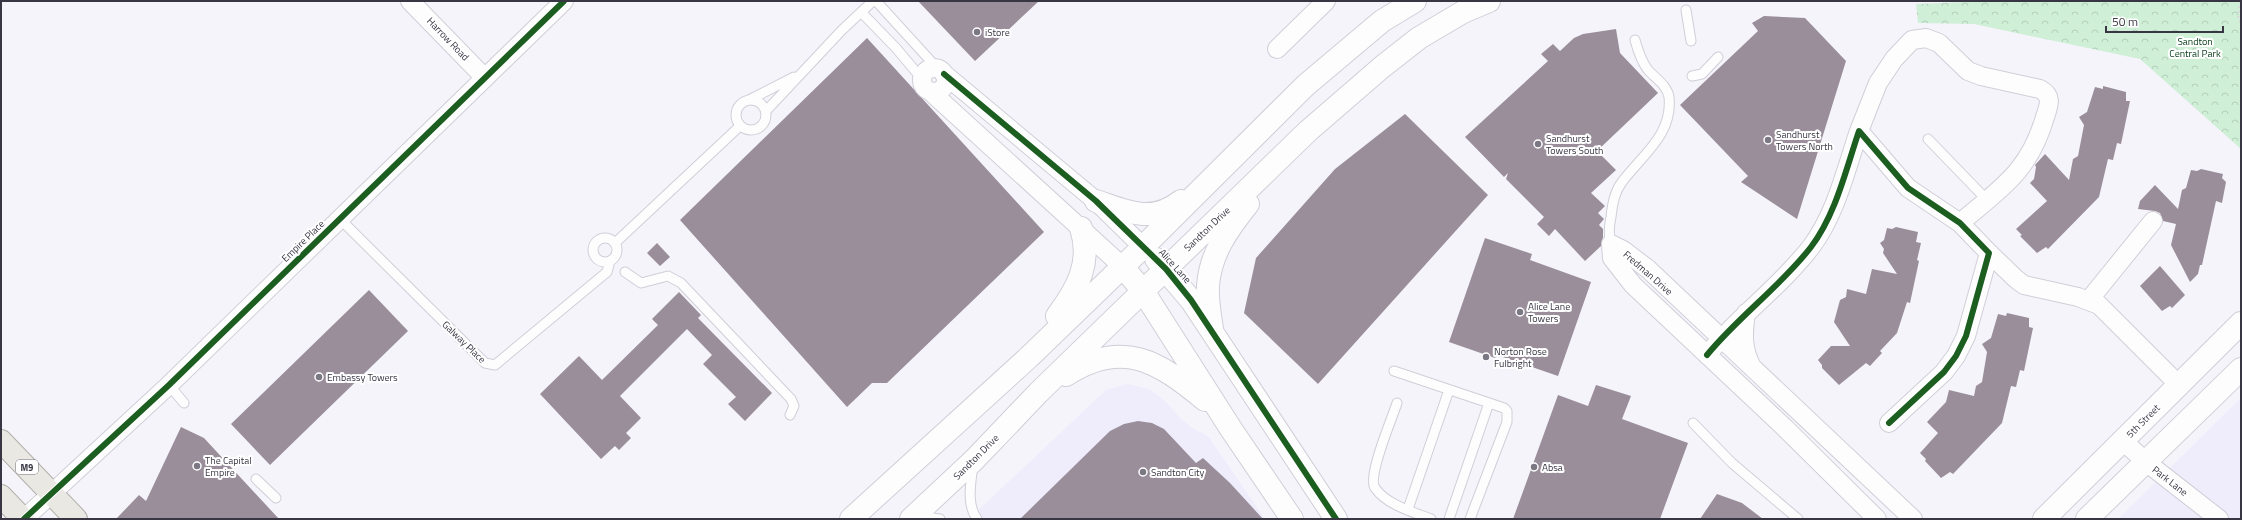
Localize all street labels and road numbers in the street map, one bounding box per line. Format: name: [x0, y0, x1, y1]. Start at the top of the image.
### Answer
street label: Harrow Road: [423, 14, 473, 64]
street label: Sandton Drive: [1180, 203, 1234, 255]
street label: Empire Place: [278, 217, 328, 265]
street label: Alice Lane: [1155, 245, 1195, 287]
street label: Fredman Drive: [1620, 247, 1676, 299]
street label: Galway Place: [439, 317, 489, 367]
street label: 5th Street: [2123, 400, 2164, 441]
street label: Sandton Drive: [950, 431, 1002, 483]
road number: M9: [16, 460, 38, 474]
street label: Park Lane: [2149, 462, 2191, 500]

